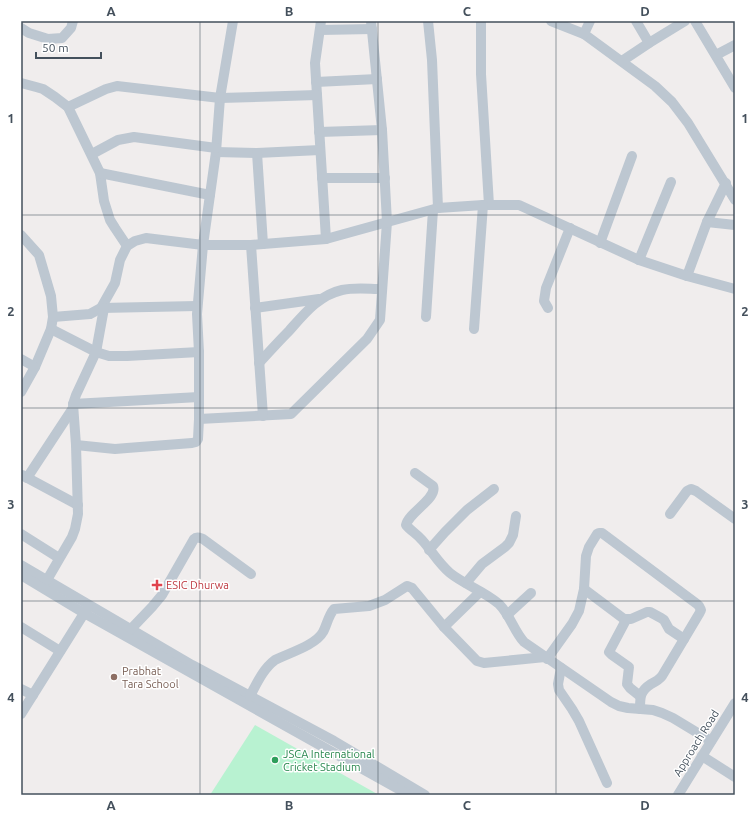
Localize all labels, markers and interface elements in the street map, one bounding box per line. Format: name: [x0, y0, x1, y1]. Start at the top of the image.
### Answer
text: A: [106, 4, 116, 18]
text: B: [285, 4, 294, 18]
text: C: [463, 4, 472, 18]
text: D: [640, 4, 650, 18]
scale bar: [36, 34, 101, 60]
text: 50 m: [42, 41, 69, 54]
text: 1: [7, 111, 15, 125]
text: 1: [741, 111, 749, 125]
text: 2: [7, 304, 15, 318]
text: 2: [741, 304, 749, 318]
text: 3: [7, 497, 15, 511]
text: 3: [741, 497, 749, 511]
marker: ESIC Dhurwa: [151, 579, 163, 591]
place label: ESIC Dhurwa: [166, 579, 229, 591]
place label: Prabhat Tara School: [122, 665, 179, 690]
marker: Prabhat Tara School: [109, 672, 119, 682]
text: 4: [7, 690, 15, 704]
text: 4: [741, 690, 749, 704]
street label: Approach Road: [671, 708, 721, 778]
place label: JSCA International Cricket Stadium: [283, 748, 375, 773]
marker: JSCA International Cricket Stadium: [270, 755, 280, 765]
text: A: [106, 798, 116, 812]
text: B: [285, 798, 294, 812]
text: C: [463, 798, 472, 812]
text: D: [640, 798, 650, 812]

